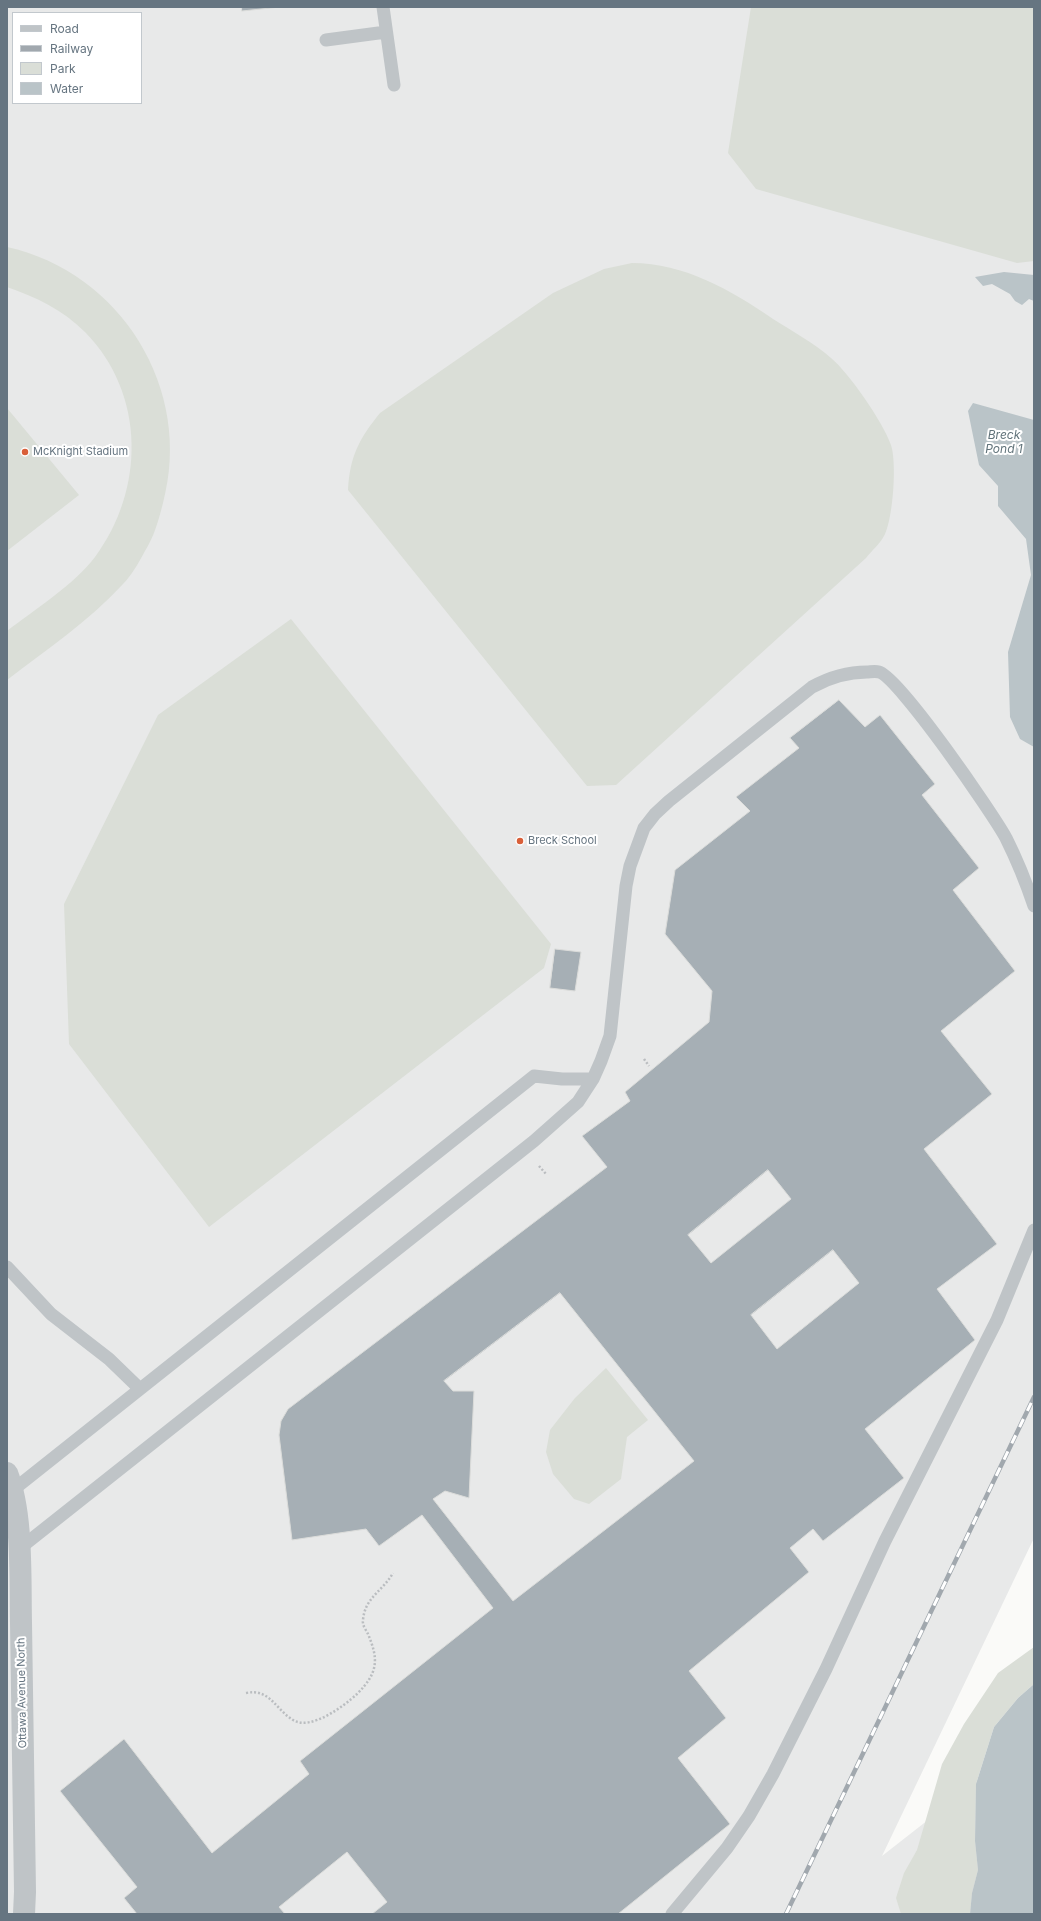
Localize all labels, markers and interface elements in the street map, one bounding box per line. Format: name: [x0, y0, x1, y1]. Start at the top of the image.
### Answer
legend: [12, 12, 142, 104]
text: Road: [50, 21, 79, 36]
text: Railway: [50, 41, 93, 56]
text: Park: [50, 61, 76, 76]
text: Water: [50, 81, 83, 96]
water label: Breck Pond 1: [985, 428, 1023, 456]
place label: McKnight Stadium: [33, 445, 128, 459]
marker: McKnight Stadium: [20, 447, 30, 457]
place label: Breck School: [528, 834, 597, 848]
marker: Breck School: [515, 836, 525, 846]
street label: Ottawa Avenue North: [14, 1637, 30, 1749]

